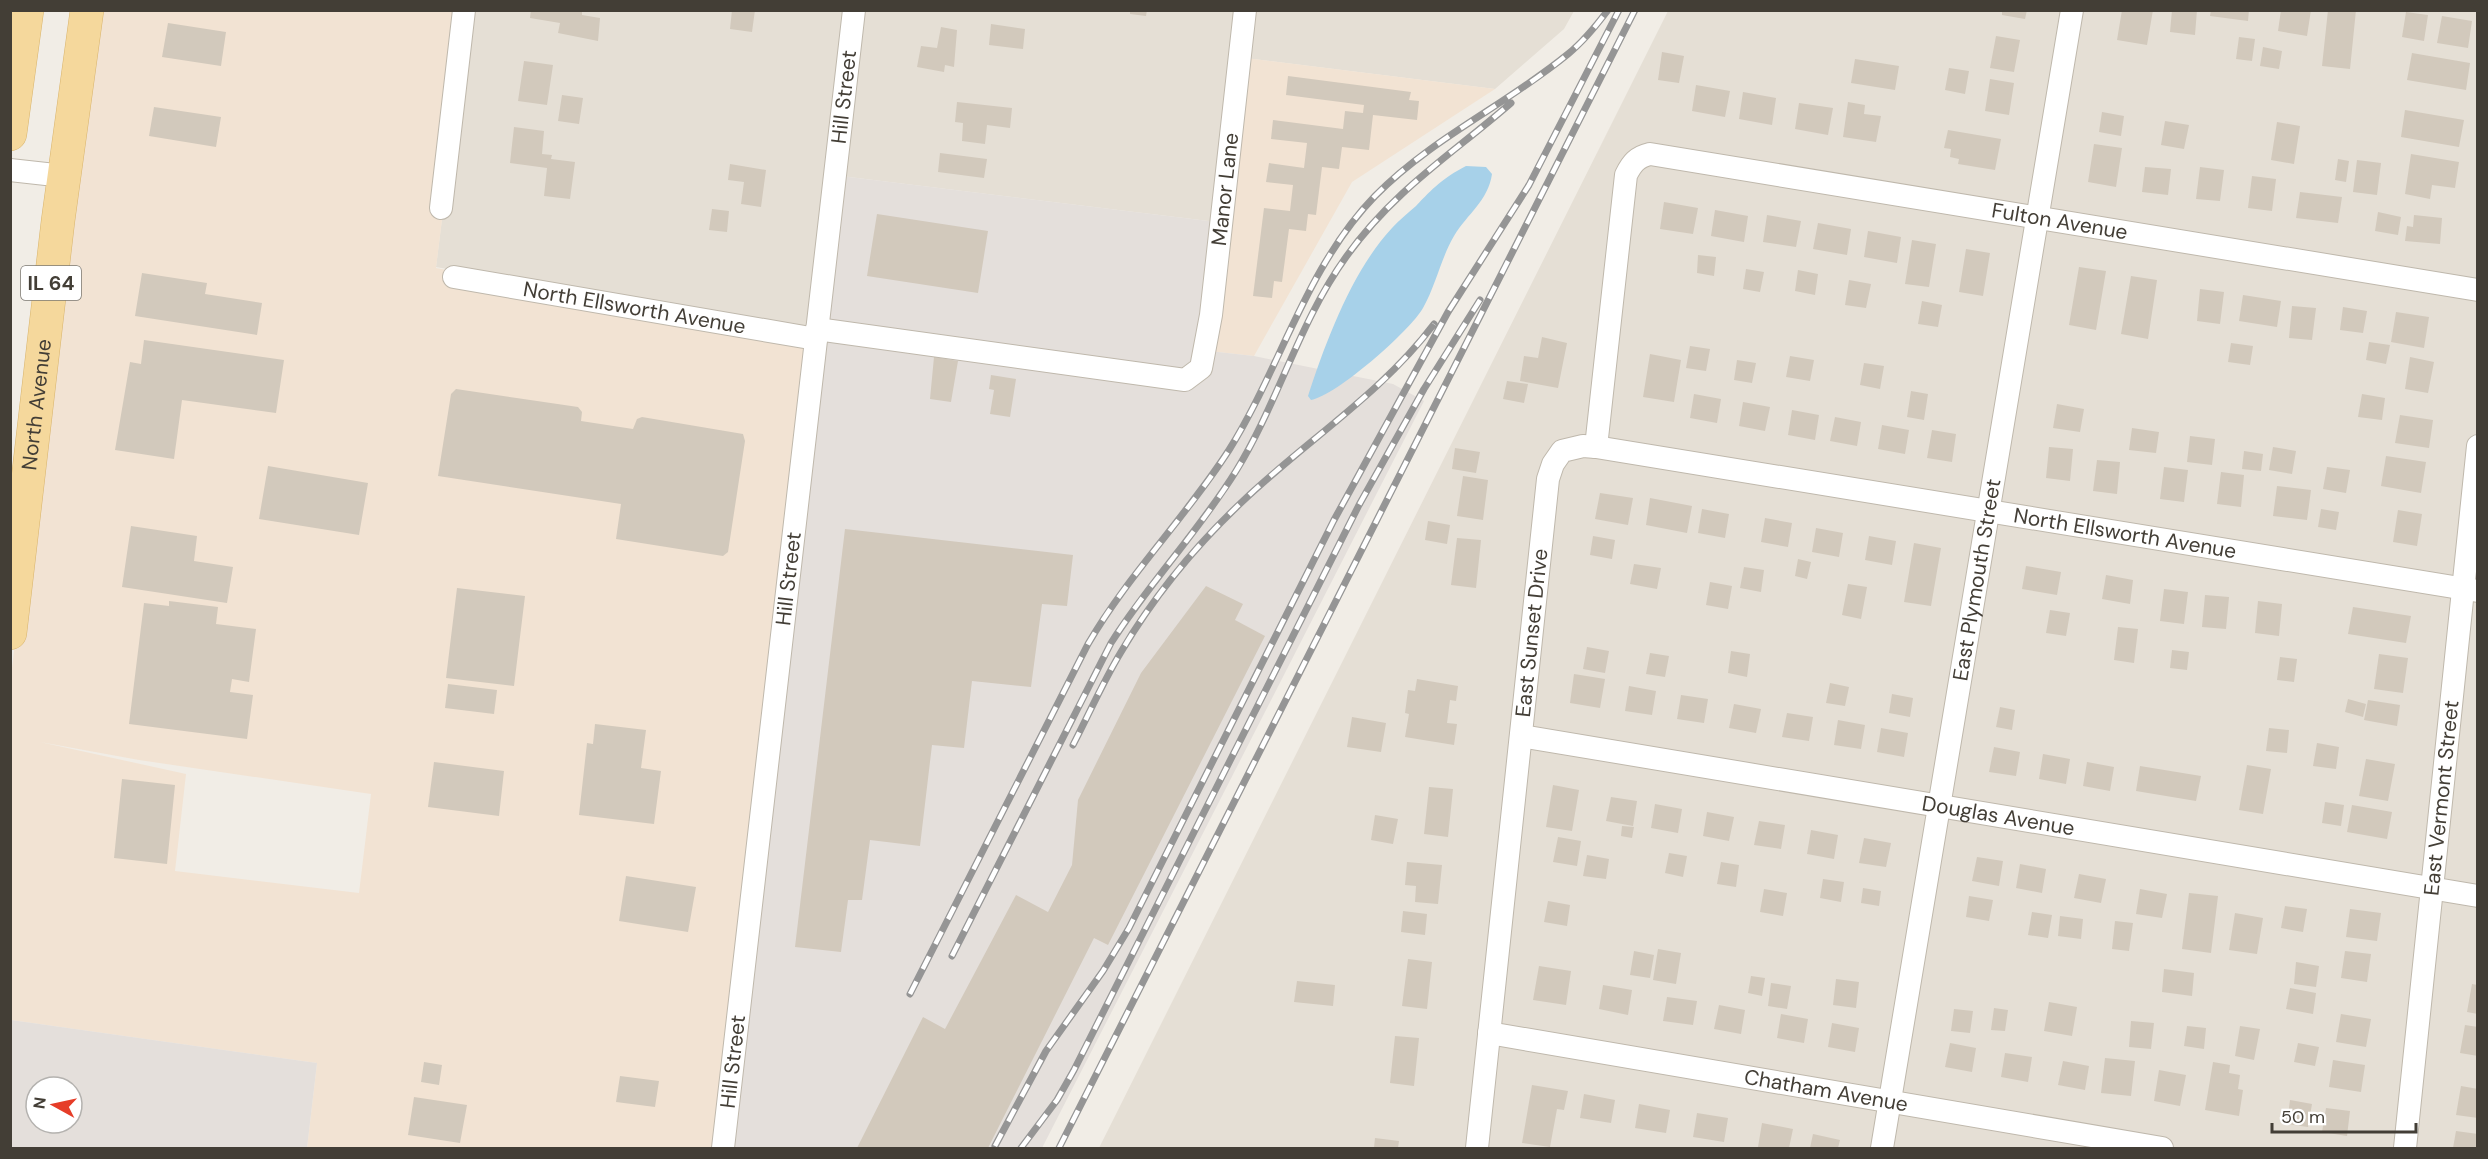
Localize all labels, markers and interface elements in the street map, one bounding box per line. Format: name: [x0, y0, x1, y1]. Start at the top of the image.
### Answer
street label: Hill Street: [825, 49, 863, 145]
street label: Manor Lane: [1205, 131, 1245, 247]
street label: Fulton Avenue: [1990, 196, 2130, 246]
road number: IL 64: [21, 266, 81, 300]
street label: North Ellsworth Avenue: [521, 275, 748, 341]
street label: North Avenue: [15, 337, 58, 472]
street label: East Plymouth Street: [1946, 477, 2008, 683]
street label: North Ellsworth Avenue: [2012, 501, 2238, 565]
street label: Hill Street: [769, 531, 808, 627]
street label: East Sunset Drive: [1509, 547, 1555, 719]
street label: East Vermont Street: [2417, 699, 2465, 897]
street label: Douglas Avenue: [1920, 789, 2077, 842]
street label: Hill Street: [714, 1013, 752, 1110]
street label: Chatham Avenue: [1742, 1063, 1910, 1118]
north arrow: [24, 1075, 84, 1135]
text: N: [28, 1096, 51, 1110]
scale bar: [2272, 1096, 2416, 1134]
text: 50 m: [2281, 1105, 2325, 1129]

